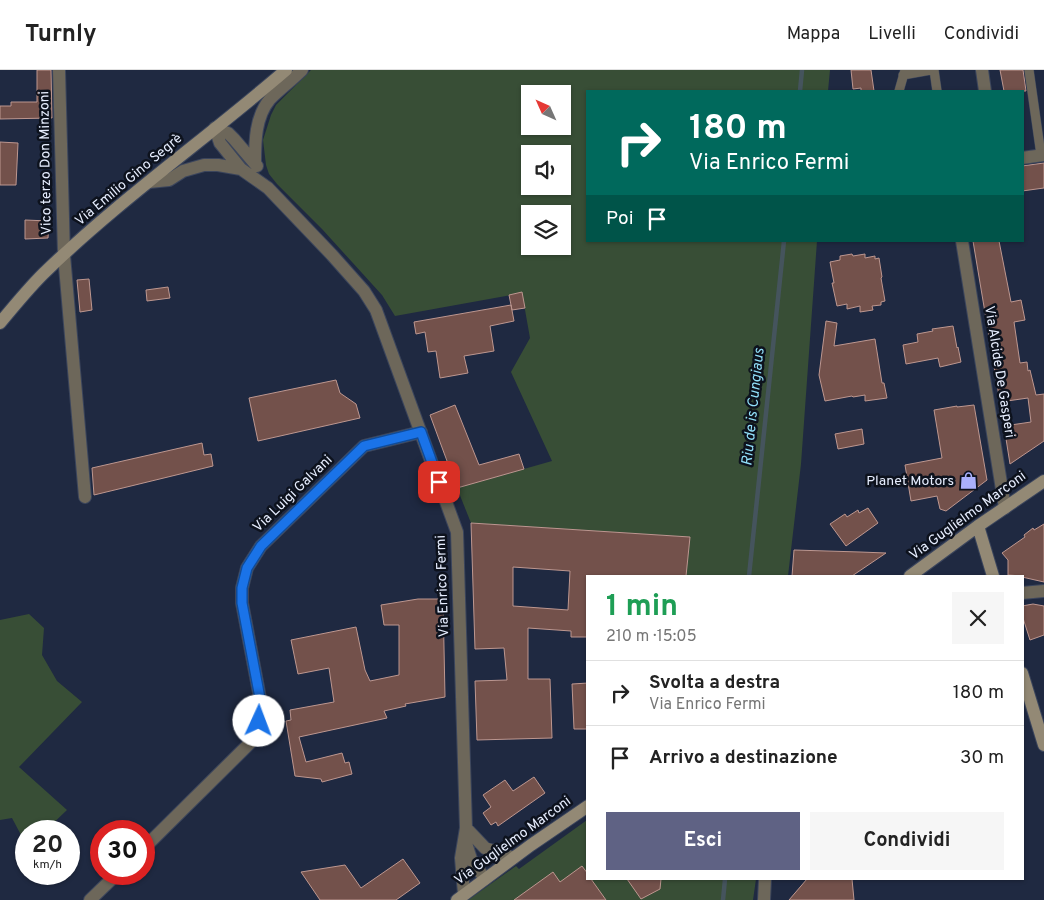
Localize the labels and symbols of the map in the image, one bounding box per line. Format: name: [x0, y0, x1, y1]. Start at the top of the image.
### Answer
north arrow: [521, 85, 571, 135]
street label: Vico terzo Don Minzoni: [36, 91, 56, 235]
street label: Via Emilio Gino Segrè: [72, 130, 186, 230]
street label: Via Alcide De Gasperi: [980, 305, 1018, 439]
water label: Riu de is Cungiaus: [738, 347, 770, 467]
street label: Via Luigi Galvani: [250, 452, 336, 536]
pin: [418, 461, 460, 503]
street label: Via Guglielmo Marconi: [906, 468, 1030, 564]
shop icon: Planet Motors: [958, 471, 978, 491]
place label: Planet Motors: [866, 473, 954, 490]
street label: Via Enrico Fermi: [433, 535, 453, 637]
position arrow: [232, 694, 284, 746]
street label: Via Guglielmo Marconi: [451, 793, 575, 889]
speed limit sign: 30: [90, 820, 155, 885]

